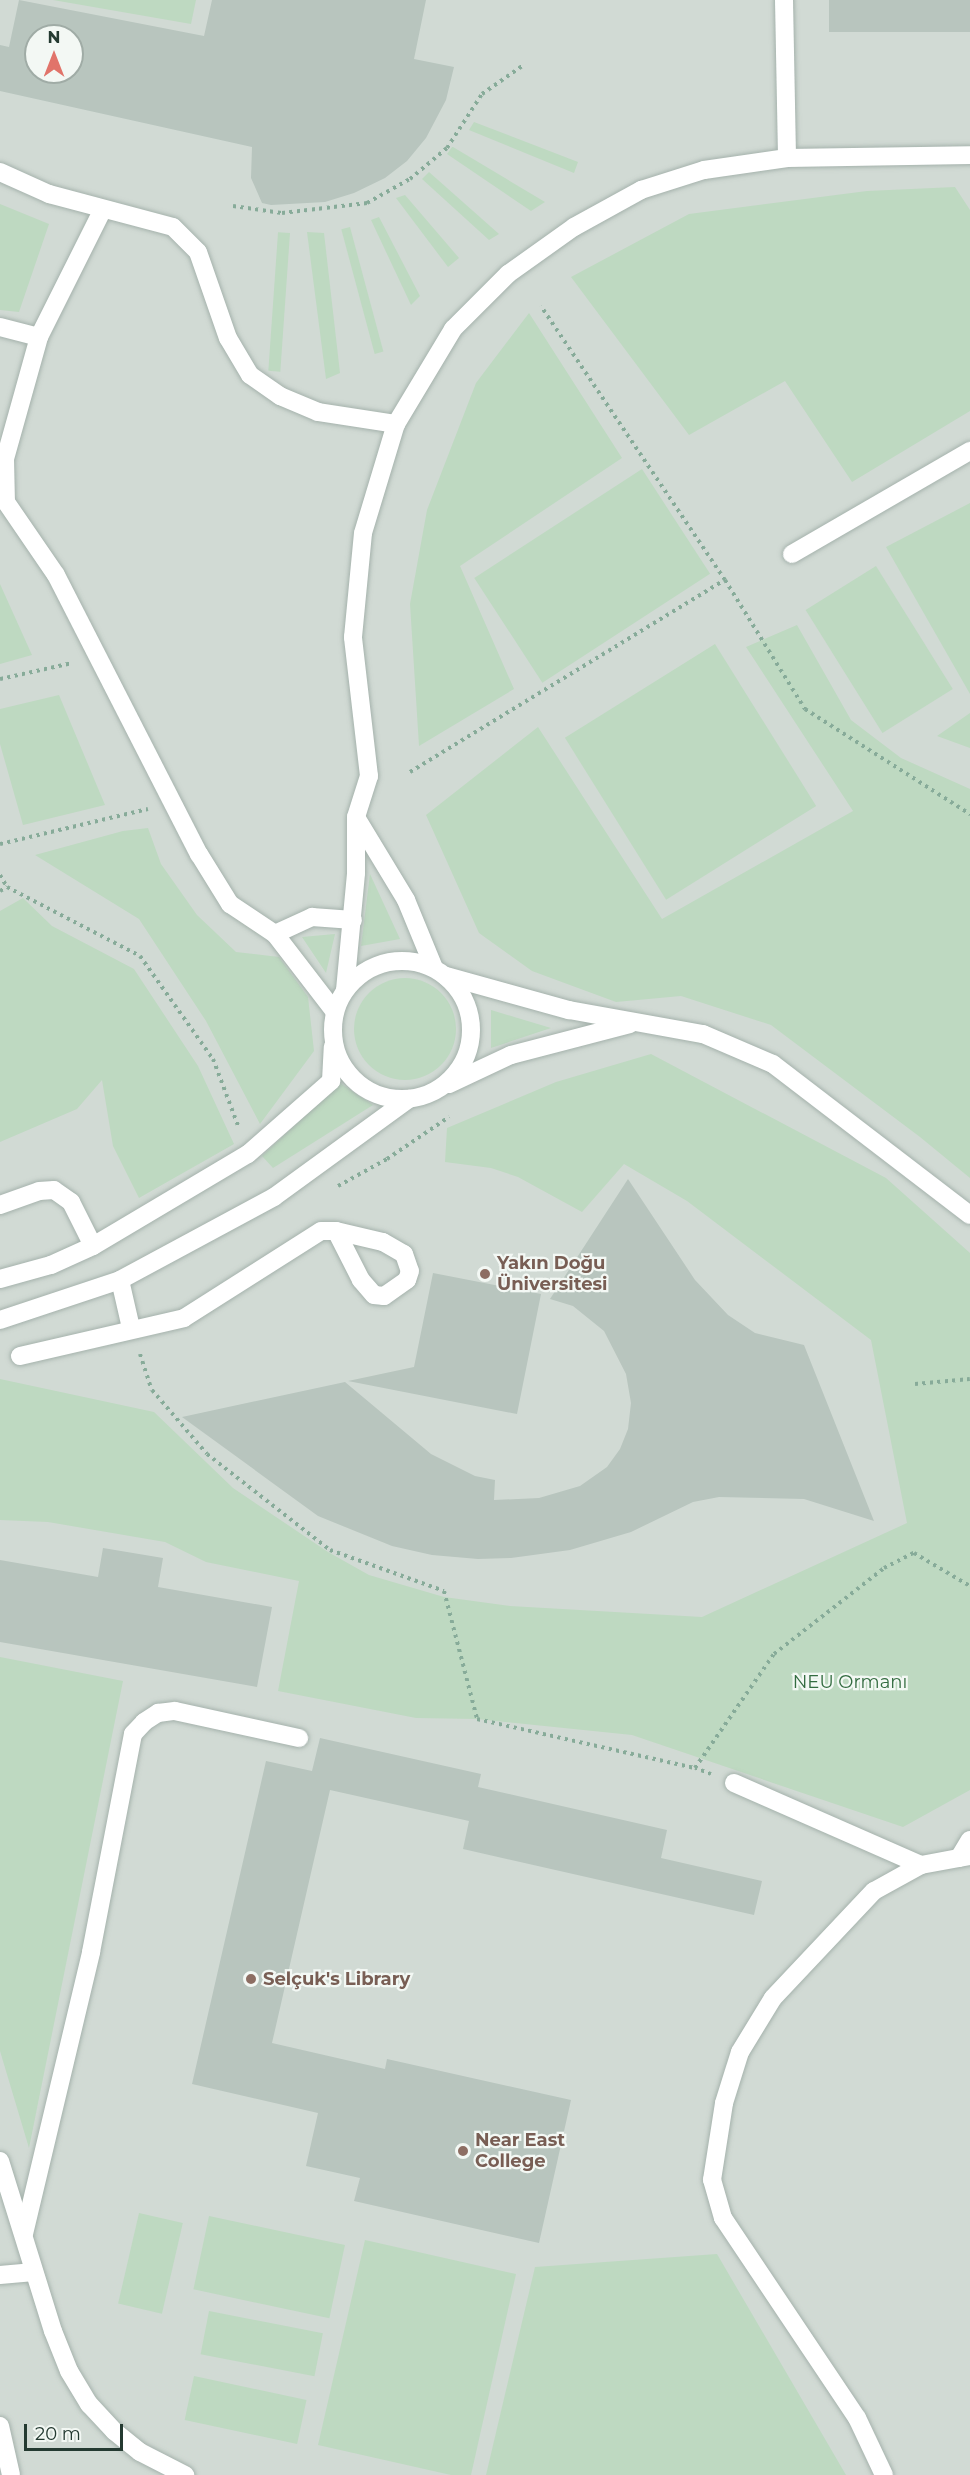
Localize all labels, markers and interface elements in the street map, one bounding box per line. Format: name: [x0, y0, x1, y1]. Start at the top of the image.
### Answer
north arrow: [24, 24, 84, 84]
text: N: [48, 28, 60, 47]
place label: Yakın Doğu Üniversitesi: [497, 1253, 607, 1296]
marker: Yakın Doğu Üniversitesi: [478, 1267, 492, 1281]
park label: NEU Ormanı: [793, 1671, 907, 1693]
place label: Selçuk's Library: [263, 1968, 410, 1990]
marker: Selçuk's Library: [244, 1972, 258, 1986]
place label: Near East College: [475, 2130, 565, 2172]
marker: Near East College: [456, 2144, 470, 2158]
scale bar: [27, 2412, 126, 2450]
text: 20 m: [35, 2423, 81, 2445]

